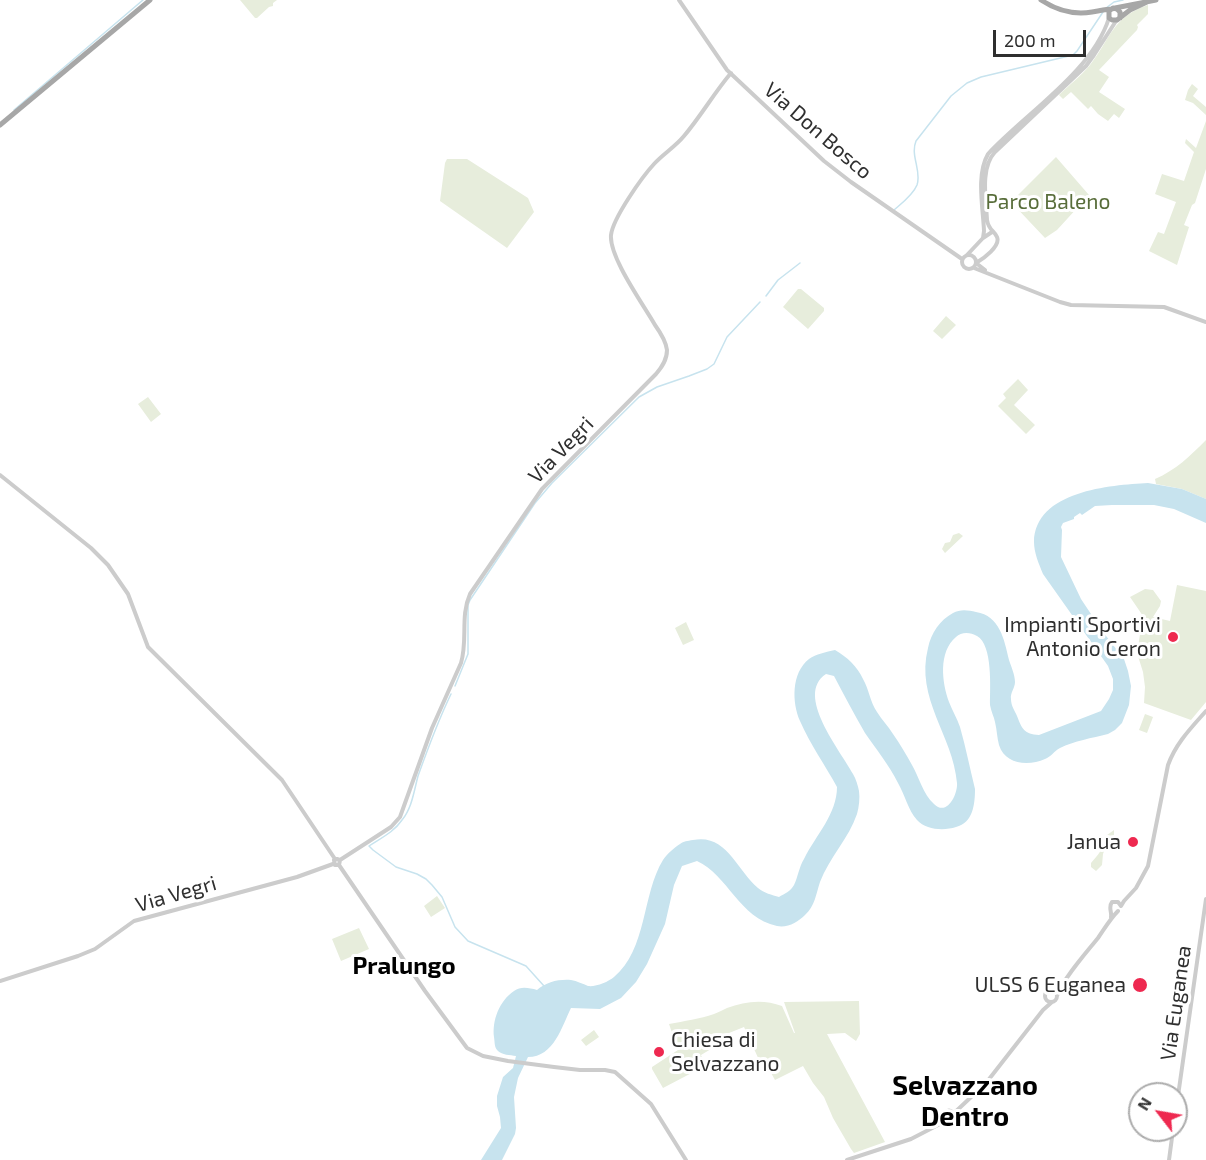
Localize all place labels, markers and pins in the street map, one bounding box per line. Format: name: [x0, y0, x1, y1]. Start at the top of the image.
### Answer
place label: Impianti Sportivi Antonio Ceron: [1004, 612, 1161, 662]
marker: Impianti Sportivi Antonio Ceron: [1166, 630, 1180, 644]
place label: Janua: [1067, 829, 1121, 855]
marker: Janua: [1126, 835, 1140, 849]
place label: ULSS 6 Euganea: [974, 972, 1126, 998]
marker: ULSS 6 Euganea: [1131, 976, 1149, 994]
place label: Chiesa di Selvazzano: [671, 1027, 779, 1077]
marker: Chiesa di Selvazzano: [652, 1045, 666, 1059]

